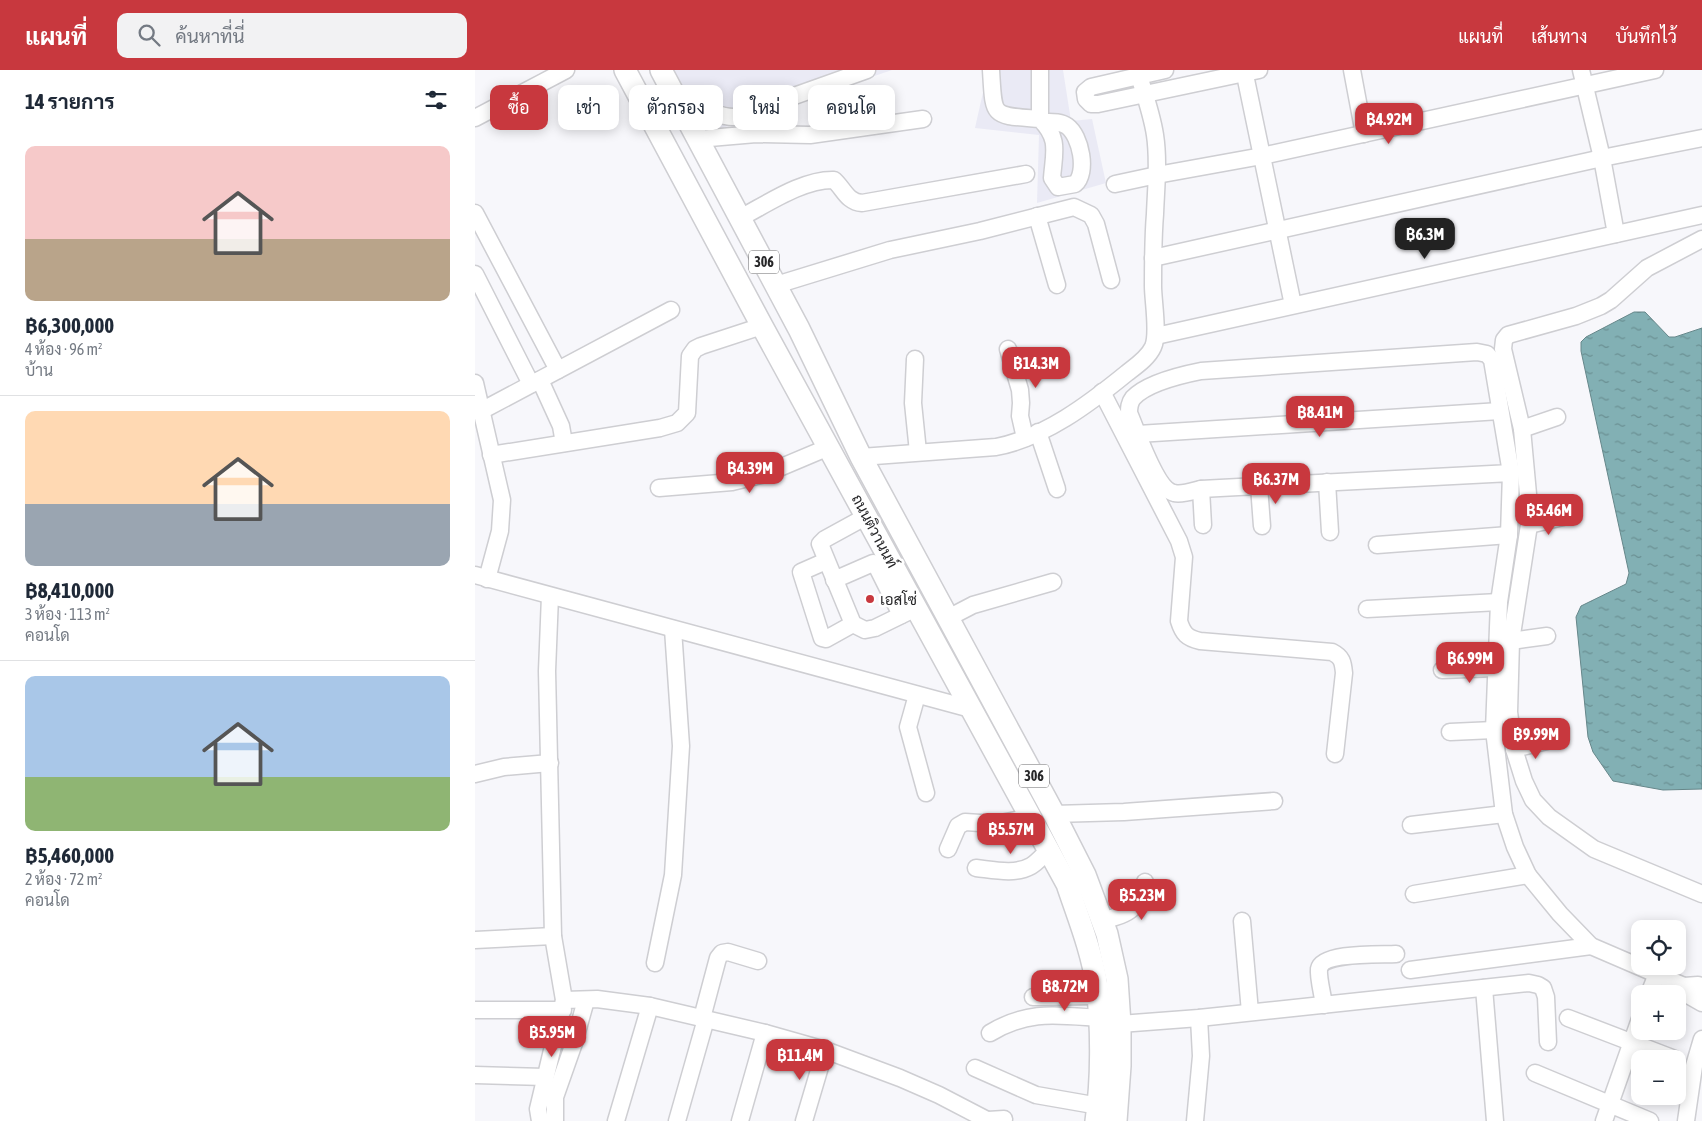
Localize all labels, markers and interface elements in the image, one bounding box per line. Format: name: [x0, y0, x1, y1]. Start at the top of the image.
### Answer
search box: [117, 13, 467, 58]
icon: search: [135, 21, 163, 49]
text: แผนที่: [25, 23, 87, 50]
text: ค้นหาที่นี่: [175, 25, 245, 47]
text: แผนที่: [1458, 26, 1503, 47]
text: เส้นทาง: [1531, 26, 1587, 47]
text: บันทึกไว้: [1615, 26, 1677, 47]
chip: ซื้อ: [490, 85, 548, 130]
chip: เช่า: [558, 85, 619, 130]
chip: ตัวกรอง: [629, 85, 723, 130]
chip: ใหม่: [733, 85, 798, 130]
chip: คอนโด: [808, 85, 895, 130]
icon: filters: [422, 86, 450, 114]
text: 14 รายการ: [25, 89, 115, 113]
pin: ฿4.92M: [1348, 102, 1430, 145]
text: ฿4.92M: [1366, 110, 1412, 128]
icon: home: [193, 178, 283, 268]
pin: ฿6.3M: [1390, 218, 1460, 260]
text: ฿6.3M: [1406, 225, 1444, 243]
road number: 306: [749, 250, 779, 273]
text: ฿6,300,000: [25, 313, 114, 337]
text: 4 ห้อง · 96 m²: [25, 340, 103, 358]
pin: ฿14.3M: [995, 346, 1077, 389]
text: ฿14.3M: [1013, 354, 1059, 372]
text: บ้าน: [25, 361, 53, 379]
pin: ฿8.41M: [1279, 396, 1361, 438]
text: ฿8.41M: [1297, 403, 1343, 421]
icon: home: [193, 444, 283, 534]
pin: ฿4.39M: [709, 452, 791, 494]
text: ฿4.39M: [727, 459, 773, 477]
pin: ฿6.37M: [1235, 462, 1317, 505]
text: ฿6.37M: [1253, 470, 1299, 488]
street label: ถนนติวานนท์: [849, 491, 902, 571]
pin: ฿5.46M: [1508, 494, 1590, 536]
text: ฿5.46M: [1526, 501, 1572, 519]
text: ฿8,410,000: [25, 578, 114, 602]
place label: เอสโซ่: [880, 590, 917, 608]
marker: เอสโซ่: [864, 593, 876, 605]
text: 3 ห้อง · 113 m²: [25, 605, 110, 623]
text: คอนโด: [25, 626, 70, 644]
pin: ฿6.99M: [1429, 642, 1511, 684]
text: ฿6.99M: [1447, 649, 1493, 667]
icon: home: [193, 709, 283, 799]
pin: ฿9.99M: [1495, 718, 1577, 760]
text: ฿9.99M: [1513, 725, 1559, 743]
road number: 306: [1019, 764, 1049, 788]
pin: ฿5.57M: [970, 812, 1052, 855]
text: ฿5.57M: [988, 820, 1034, 838]
text: ฿5,460,000: [25, 843, 114, 867]
text: 2 ห้อง · 72 m²: [25, 870, 103, 888]
pin: ฿5.23M: [1101, 878, 1183, 921]
text: ฿5.23M: [1119, 886, 1165, 904]
text: คอนโด: [25, 891, 70, 909]
map controls: [1631, 920, 1686, 1105]
button: locate: [1631, 920, 1686, 975]
pin: ฿8.72M: [1024, 970, 1106, 1012]
text: ฿8.72M: [1042, 977, 1088, 995]
button: +: [1631, 985, 1686, 1040]
pin: ฿5.95M: [511, 1016, 593, 1058]
text: ฿5.95M: [529, 1023, 575, 1041]
pin: ฿11.4M: [759, 1038, 841, 1081]
text: ฿11.4M: [777, 1046, 823, 1064]
button: −: [1631, 1050, 1686, 1105]

